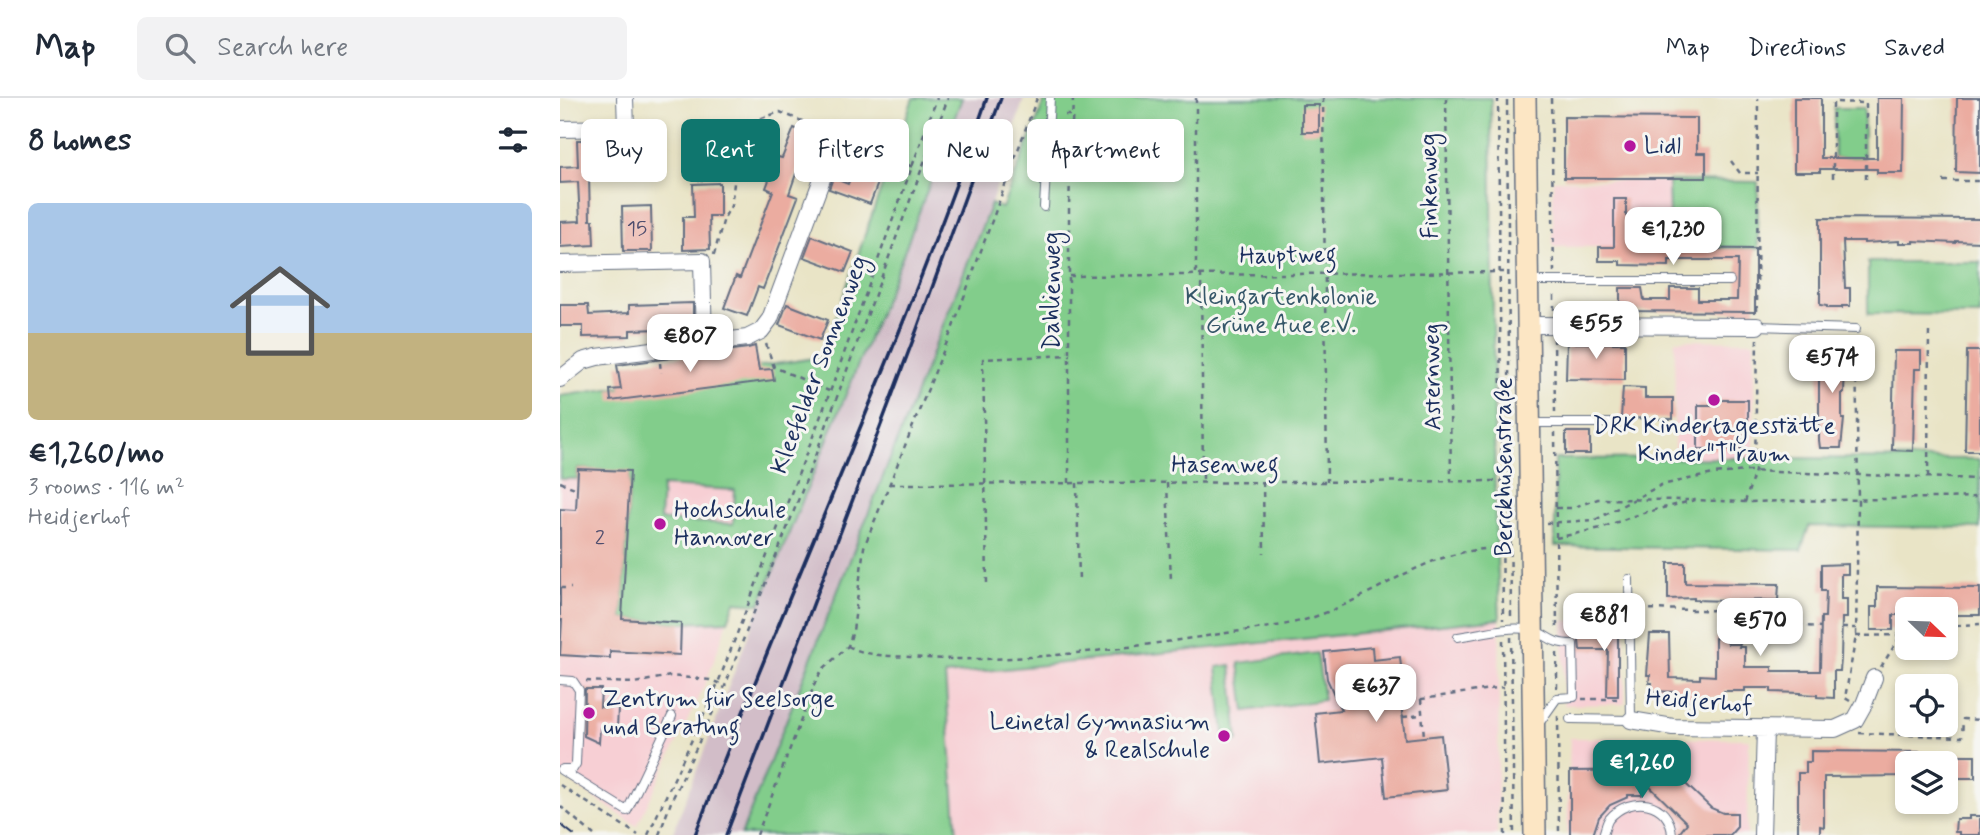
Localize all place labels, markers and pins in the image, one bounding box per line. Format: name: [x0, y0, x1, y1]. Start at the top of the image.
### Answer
place label: Lidl: [1644, 131, 1681, 162]
marker: Lidl: [1622, 138, 1638, 154]
pin: €1,230: [1616, 208, 1730, 267]
pin: €555: [1555, 302, 1637, 361]
pin: €807: [649, 314, 731, 374]
pin: €574: [1791, 336, 1873, 395]
marker: DRK Kindertagesstätte Kinder"T"raum: [1706, 392, 1722, 408]
place label: DRK Kindertagesstätte Kinder"T"raum: [1593, 411, 1836, 470]
place label: Hochschule Hannover: [674, 495, 786, 554]
marker: Hochschule Hannover: [652, 516, 668, 532]
pin: €881: [1563, 594, 1645, 653]
pin: €570: [1719, 598, 1801, 658]
pin: €637: [1335, 664, 1417, 724]
place label: Zentrum für Seelsorge und Beratung: [603, 684, 835, 746]
marker: Zentrum für Seelsorge und Beratung: [581, 705, 597, 721]
place label: Leinetal Gymnasium & Realschule: [989, 707, 1210, 766]
marker: Leinetal Gymnasium & Realschule: [1216, 728, 1232, 744]
pin: €1,260: [1585, 740, 1699, 800]

